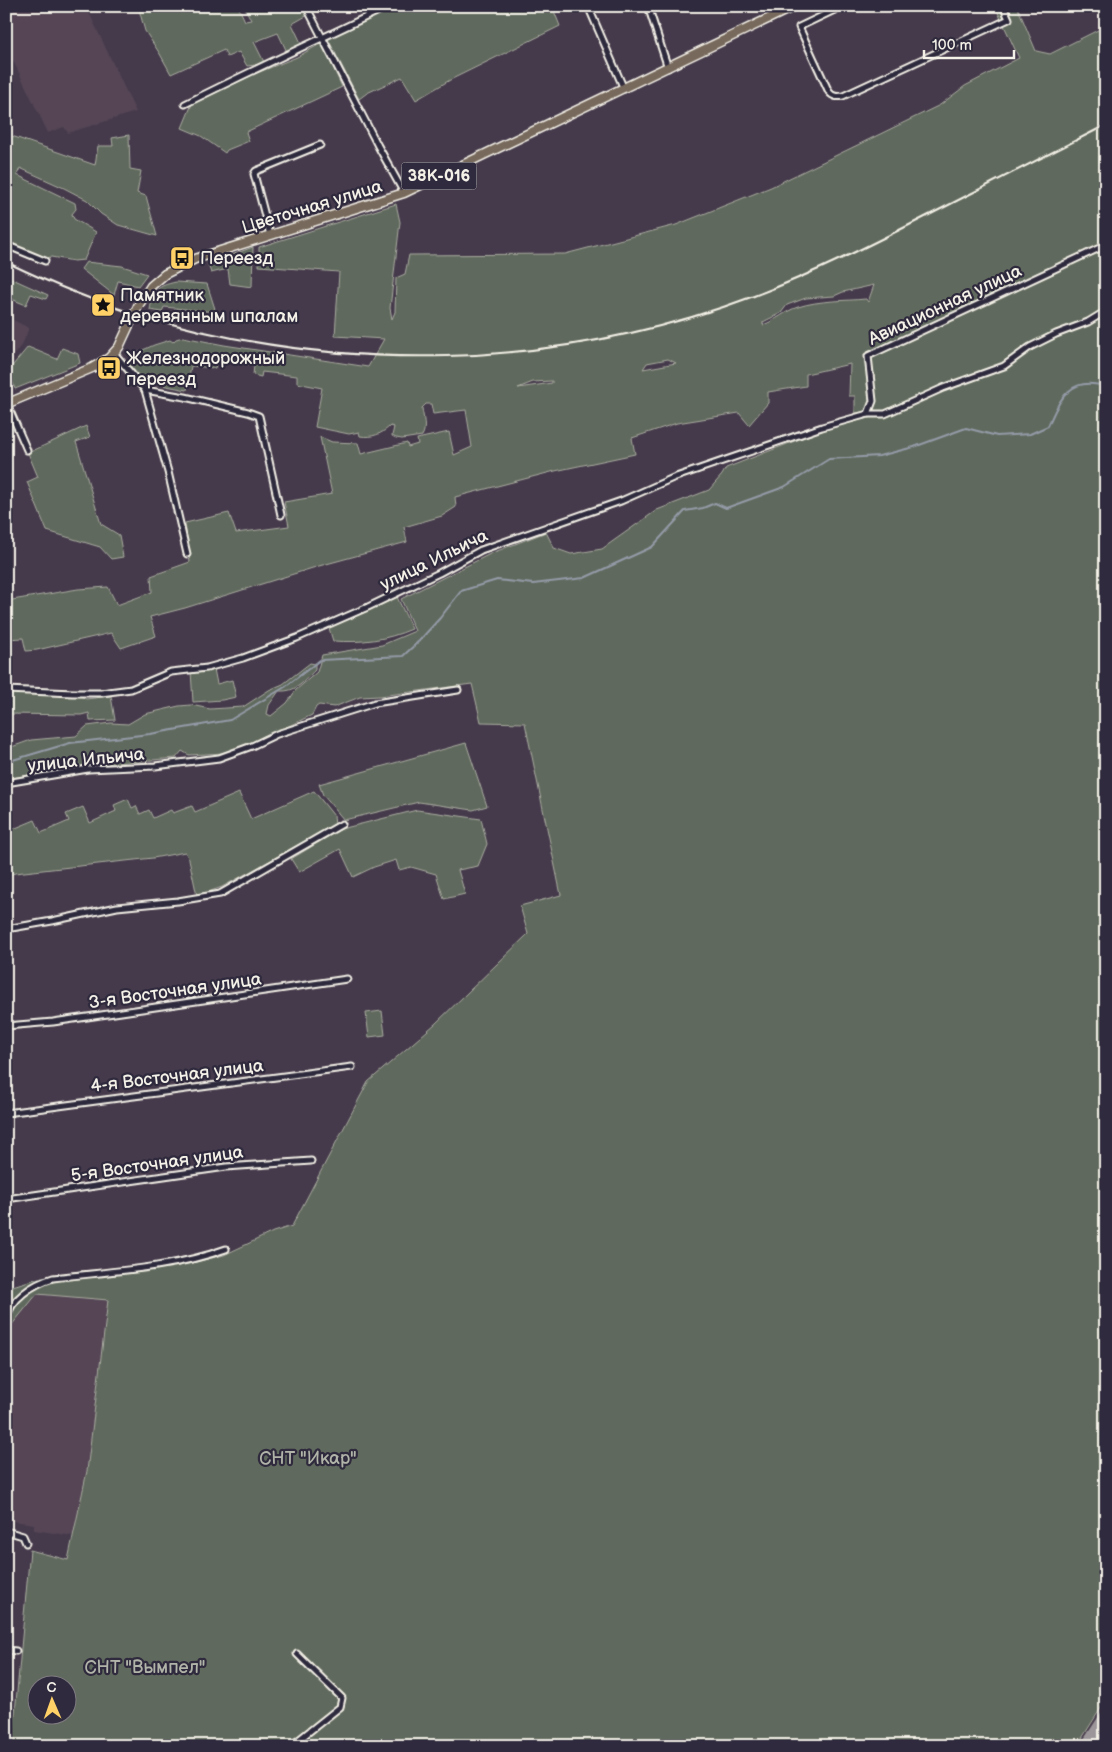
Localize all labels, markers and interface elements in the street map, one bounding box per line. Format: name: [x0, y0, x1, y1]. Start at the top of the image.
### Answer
scale bar: [924, 28, 1014, 60]
text: 100 m: [932, 36, 972, 55]
road number: 38К-016: [402, 162, 476, 190]
street label: Цветочная улица: [239, 176, 385, 238]
bus stop icon: Переезд: [169, 245, 195, 271]
place label: Переезд: [200, 248, 273, 269]
street label: Авиационная улица: [864, 260, 1025, 350]
place label: Памятник деревянным шпалам: [120, 285, 298, 327]
place icon: Памятник деревянным шпалам: [90, 292, 116, 318]
place label: Железнодорожный переезд: [126, 348, 285, 390]
bus stop icon: Железнодорожный переезд: [96, 355, 122, 381]
street label: улица Ильича: [377, 525, 492, 595]
street label: улица Ильича: [27, 743, 146, 777]
street label: 3-я Восточная улица: [87, 968, 263, 1014]
street label: 4-я Восточная улица: [89, 1055, 265, 1097]
street label: 5-я Восточная улица: [70, 1141, 245, 1186]
park label: СНТ "Икар": [259, 1448, 357, 1469]
park label: СНТ "Вымпел": [84, 1657, 206, 1678]
north arrow: [28, 1674, 78, 1724]
text: С: [46, 1679, 57, 1696]

